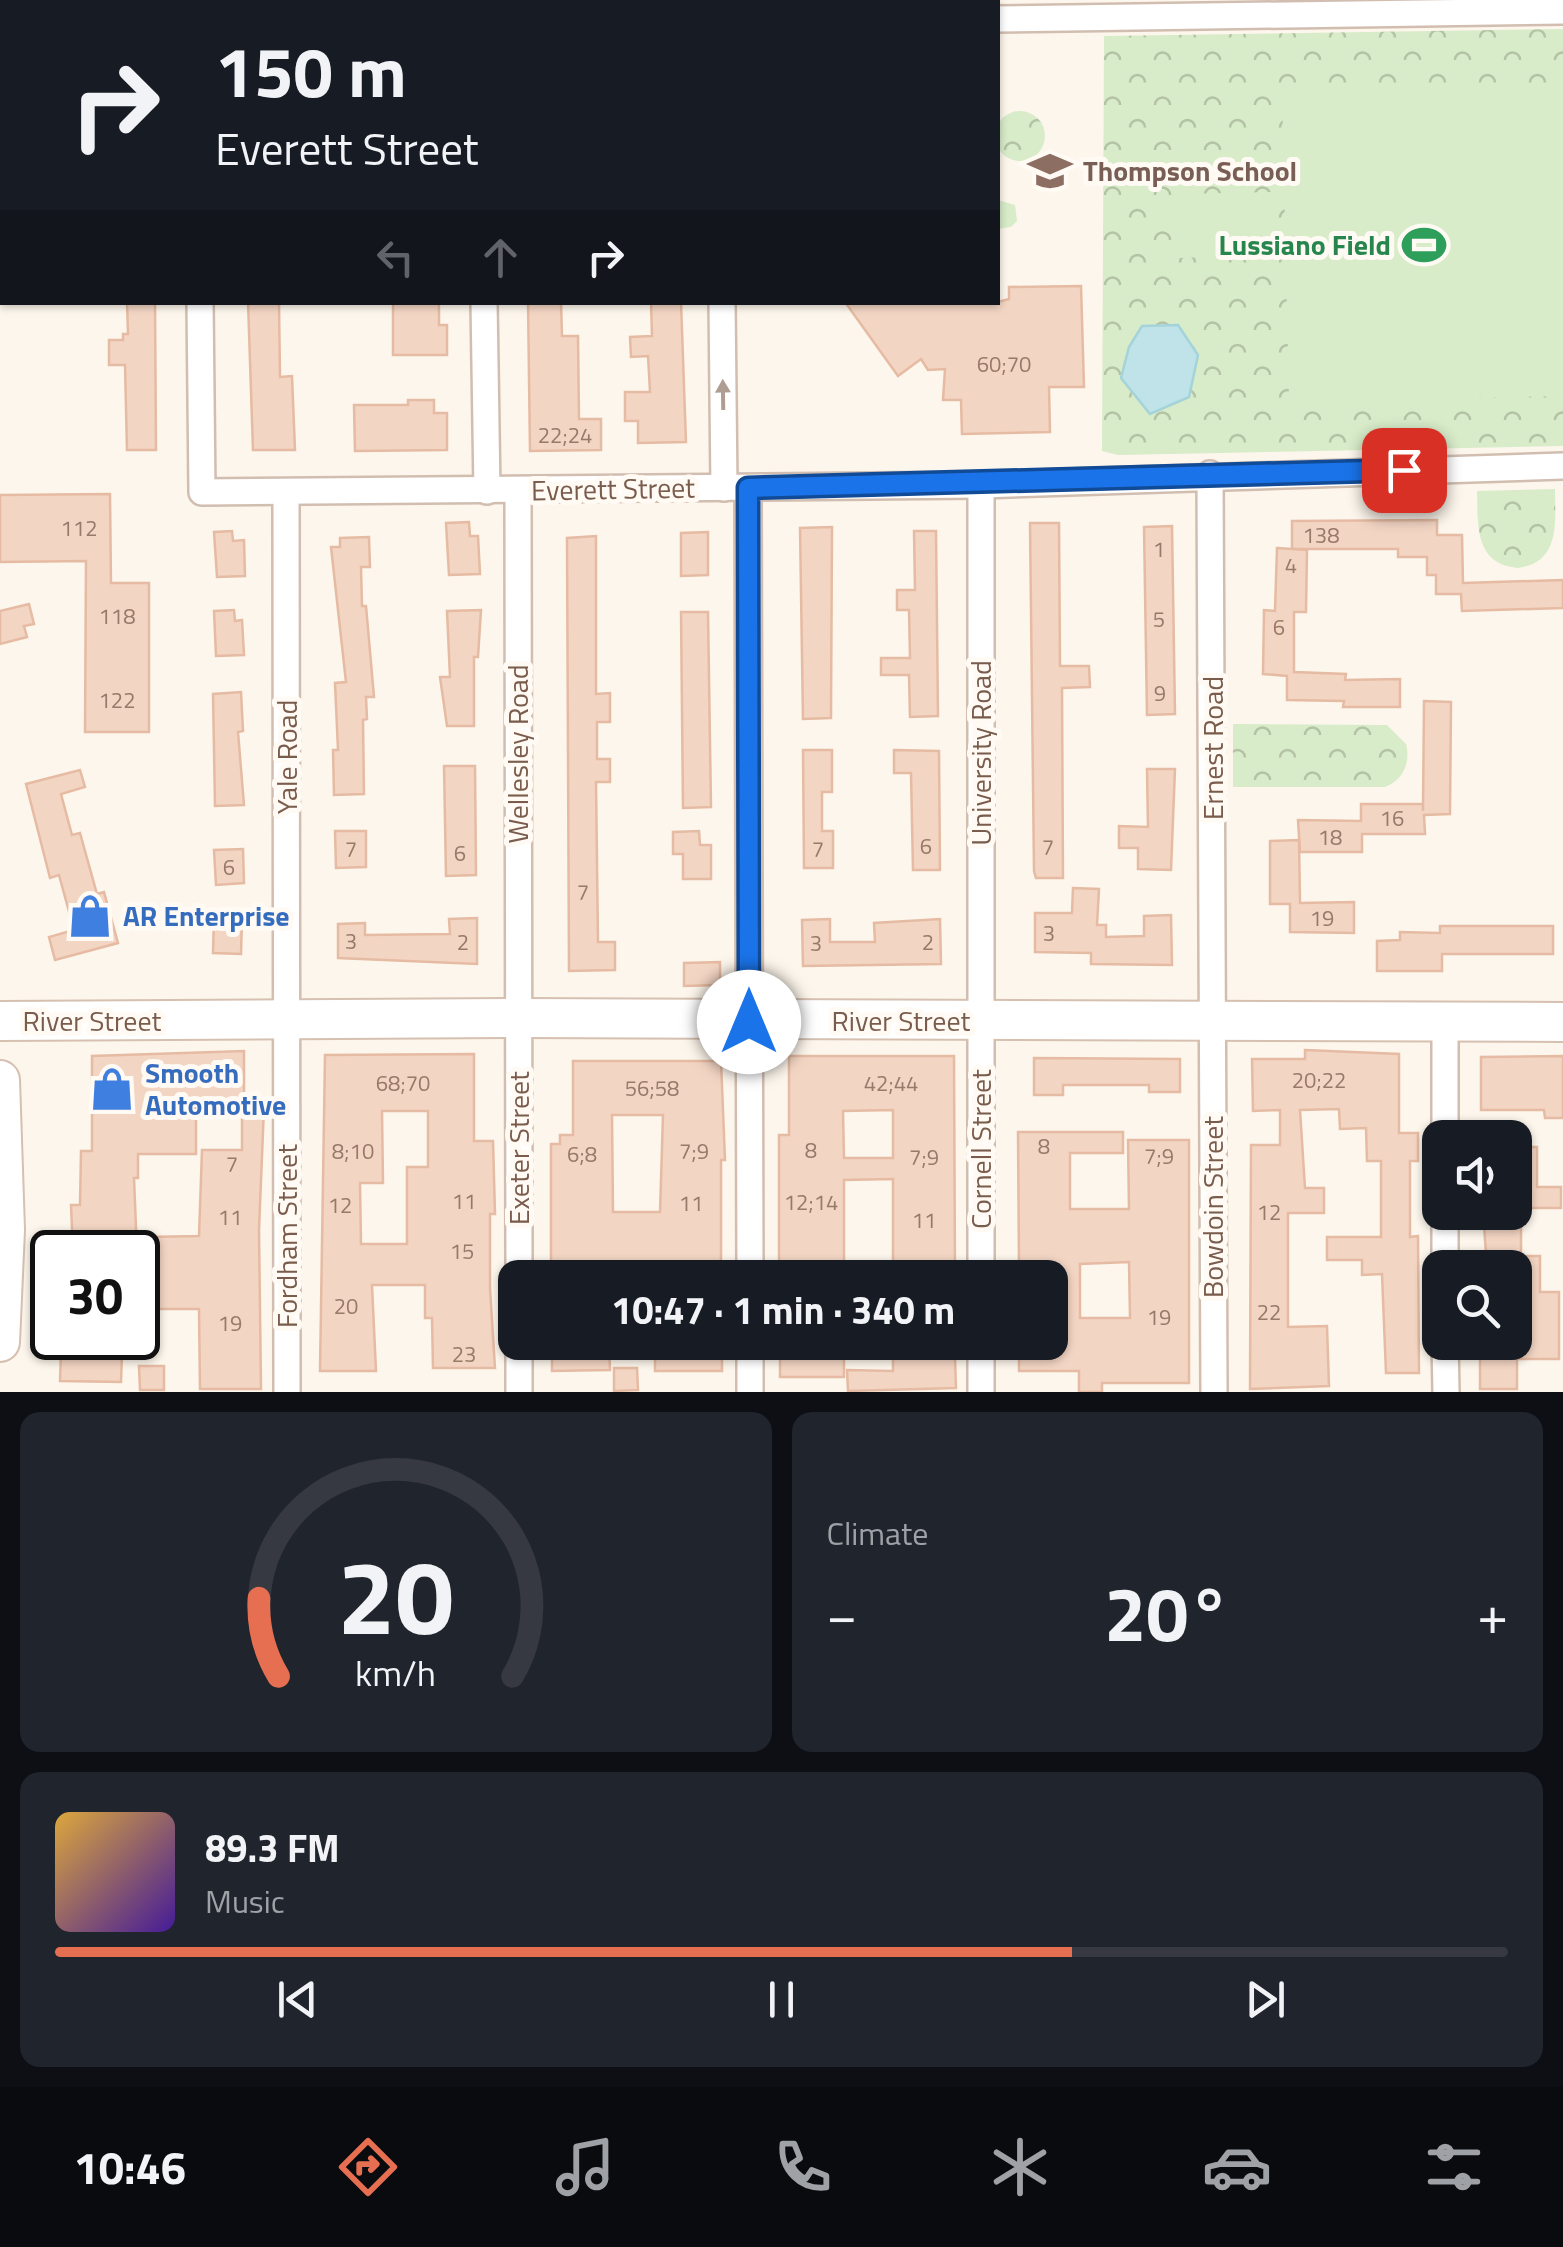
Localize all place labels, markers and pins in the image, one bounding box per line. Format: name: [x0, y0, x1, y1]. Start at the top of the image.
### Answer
school or university icon: Thompson School: [1026, 147, 1074, 195]
place label: Thompson School: [1083, 149, 1297, 192]
sports icon: Lussiano Field: [1400, 221, 1448, 269]
place label: Lussiano Field: [1218, 223, 1391, 266]
pin: [1362, 428, 1447, 513]
shop icon: AR Enterprise: [66, 892, 114, 940]
place label: AR Enterprise: [123, 894, 290, 937]
place label: Smooth Automotive: [145, 1051, 286, 1126]
shop icon: Smooth Automotive: [88, 1065, 136, 1113]

